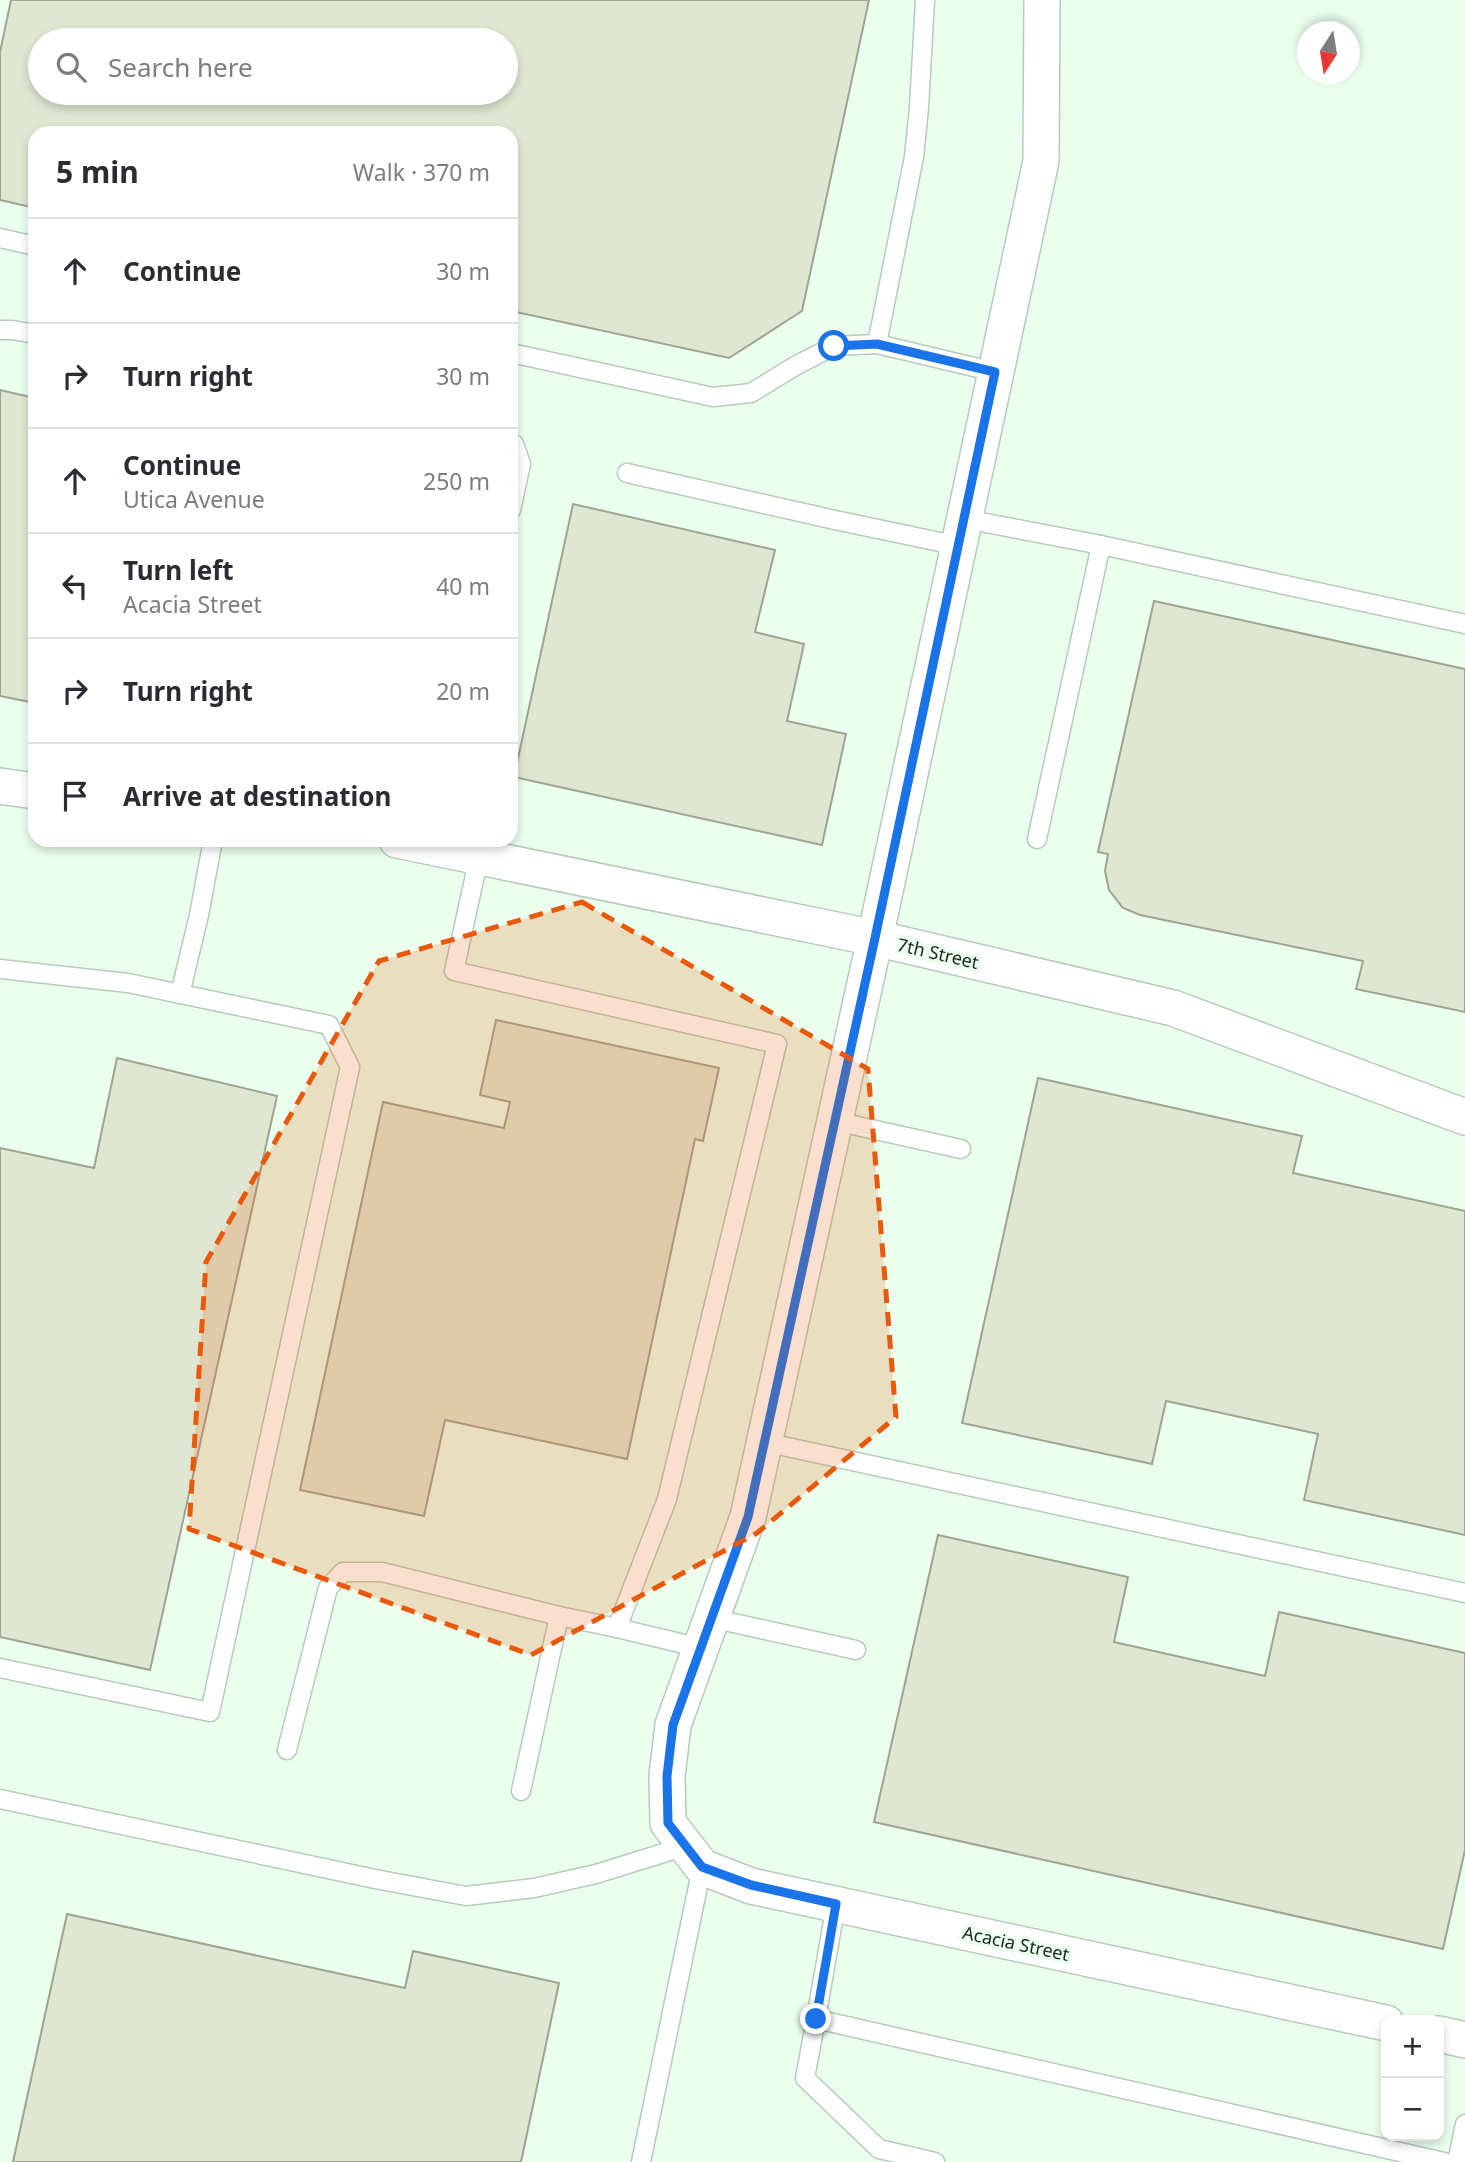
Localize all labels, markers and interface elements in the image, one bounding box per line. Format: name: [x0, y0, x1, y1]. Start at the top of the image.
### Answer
north arrow: [1297, 21, 1360, 84]
search box: [28, 28, 518, 105]
icon: search: [52, 48, 90, 86]
text: Search here: [108, 49, 253, 85]
text: 5 min: [56, 151, 139, 192]
text: Walk · 370 m: [353, 156, 490, 188]
icon: ahead: [56, 252, 94, 290]
text: Continue: [123, 253, 241, 289]
text: 30 m: [436, 255, 490, 287]
route start: [818, 330, 849, 361]
icon: right: [56, 357, 94, 395]
text: Turn right: [123, 358, 253, 394]
text: 30 m: [436, 360, 490, 392]
text: Continue: [123, 447, 241, 483]
icon: ahead: [56, 462, 94, 500]
text: 250 m: [423, 465, 490, 497]
text: Utica Avenue: [123, 483, 265, 515]
text: Turn left: [123, 552, 234, 588]
icon: left: [56, 567, 94, 605]
text: 40 m: [436, 570, 490, 602]
text: Acacia Street: [123, 588, 262, 620]
icon: right: [56, 672, 94, 710]
text: Turn right: [123, 673, 253, 709]
text: 20 m: [436, 675, 490, 707]
icon: arrive: [56, 777, 94, 815]
text: Arrive at destination: [123, 778, 392, 814]
street label: 7th Street: [895, 932, 982, 974]
street label: Acacia Street: [960, 1920, 1072, 1966]
route end: [800, 2003, 831, 2034]
map controls: [1381, 2015, 1444, 2141]
button: +: [1381, 2015, 1444, 2078]
button: −: [1381, 2078, 1444, 2141]

